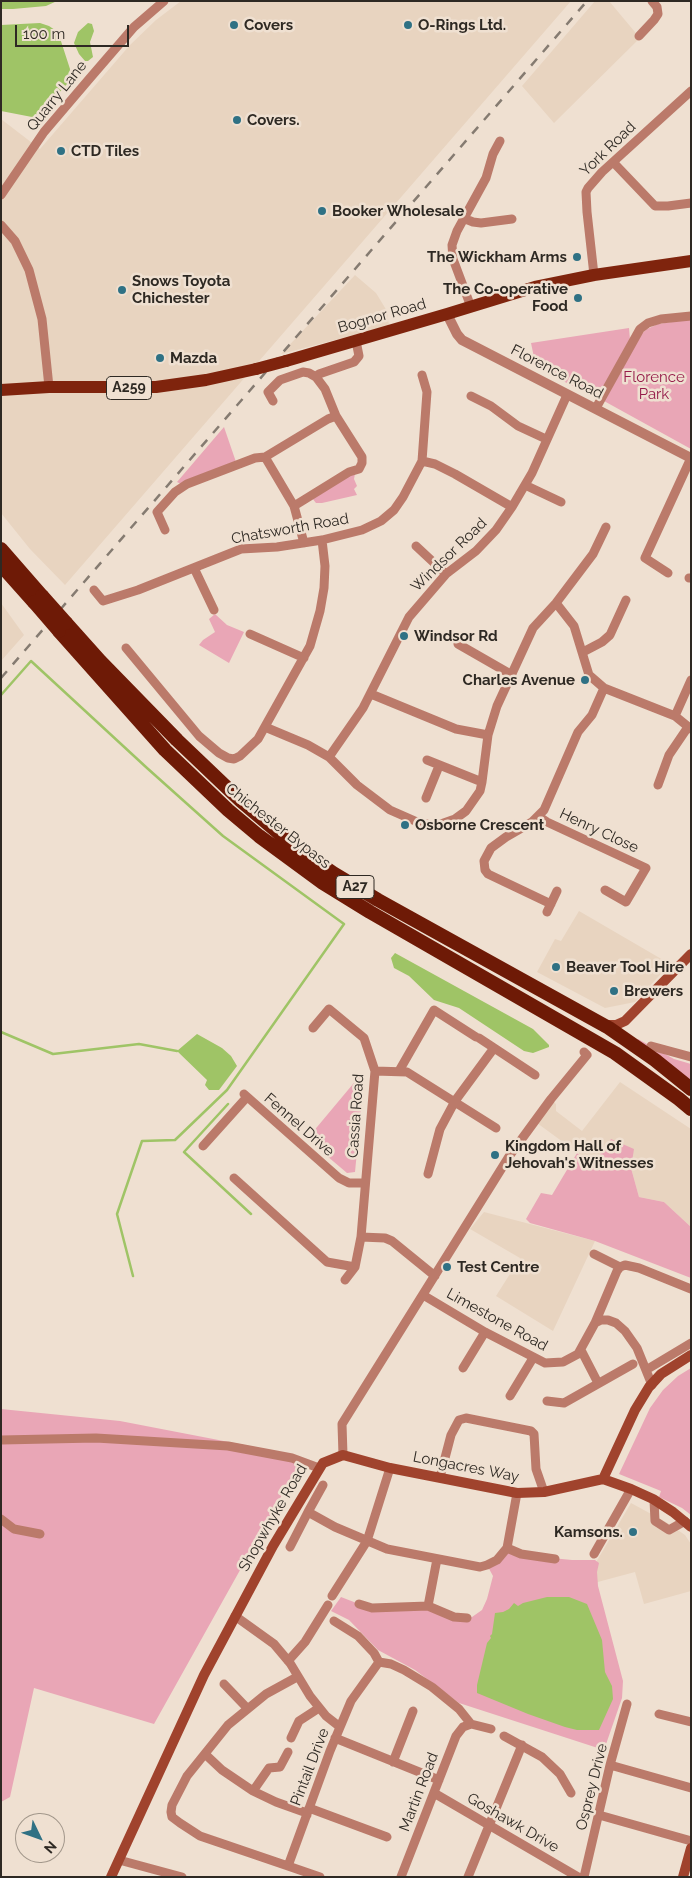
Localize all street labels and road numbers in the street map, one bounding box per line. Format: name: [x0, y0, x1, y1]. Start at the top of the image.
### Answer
street label: Quarry Lane: [23, 57, 91, 135]
street label: York Road: [576, 118, 640, 180]
street label: Bognor Road: [336, 295, 428, 337]
street label: Florence Road: [508, 341, 606, 403]
road number: A259: [106, 376, 152, 399]
street label: Chatsworth Road: [230, 510, 350, 548]
street label: Windsor Road: [407, 514, 491, 596]
street label: Chichester Bypass: [222, 779, 334, 873]
street label: Henry Close: [557, 805, 641, 857]
road number: A27: [336, 876, 374, 899]
street label: Cassia Road: [344, 1073, 368, 1159]
street label: Fennel Drive: [260, 1090, 338, 1160]
street label: Limestone Road: [443, 1285, 551, 1355]
street label: Longacres Way: [411, 1448, 521, 1486]
street label: Shopwhyke Road: [235, 1461, 311, 1575]
street label: Pintail Drive: [287, 1726, 333, 1808]
street label: Osprey Drive: [572, 1742, 612, 1832]
street label: Martin Road: [396, 1750, 442, 1834]
street label: Goshawk Drive: [464, 1789, 562, 1857]

